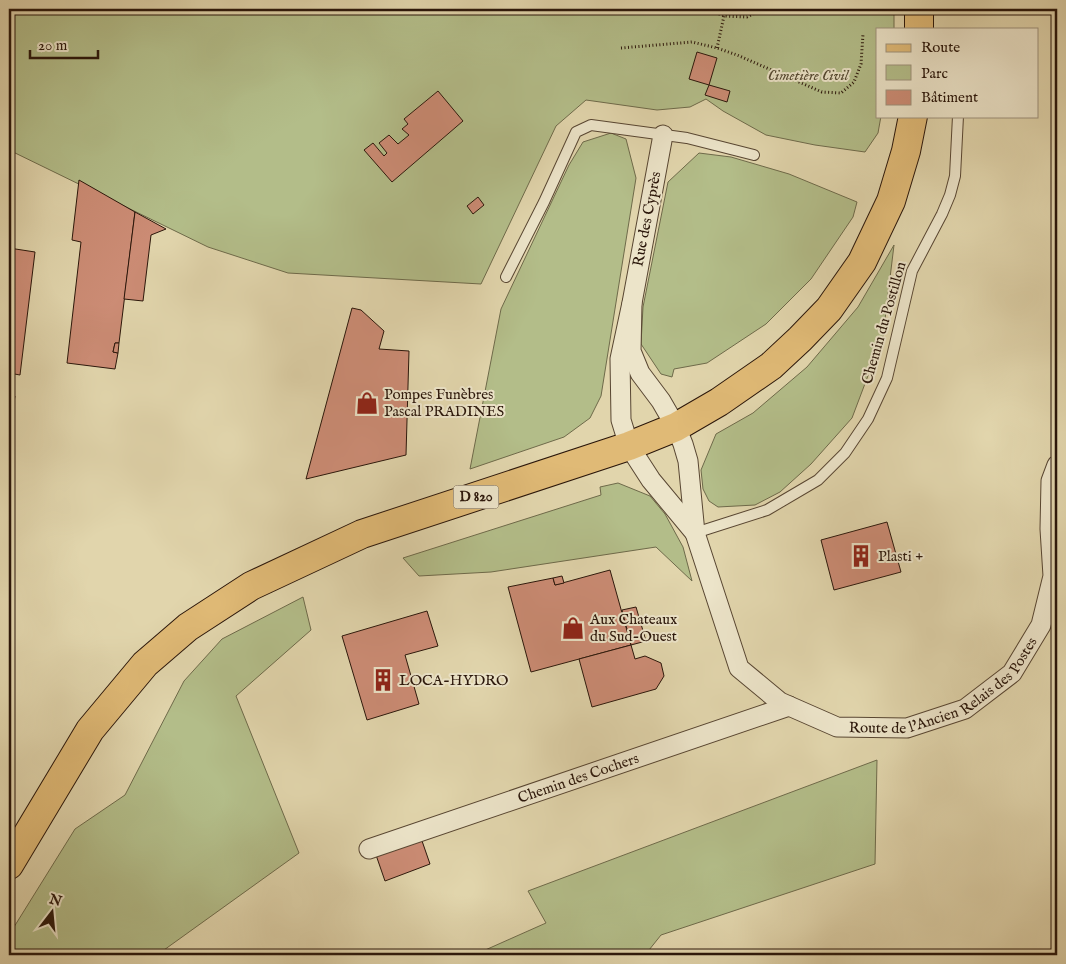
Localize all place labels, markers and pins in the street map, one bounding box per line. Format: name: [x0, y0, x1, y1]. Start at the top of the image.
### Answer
place label: Pompes Funèbres Pascal PRADINES: [384, 385, 504, 421]
shop icon: Pompes Funèbres Pascal PRADINES: [354, 390, 380, 416]
building icon: Plasti +: [848, 543, 874, 569]
place label: Plasti +: [878, 547, 923, 566]
place label: Aux Chateaux du Sud-Ouest: [589, 610, 678, 646]
shop icon: Aux Chateaux du Sud-Ouest: [560, 615, 586, 641]
building icon: LOCA-HYDRO: [370, 667, 396, 693]
place label: LOCA-HYDRO: [399, 671, 509, 690]

